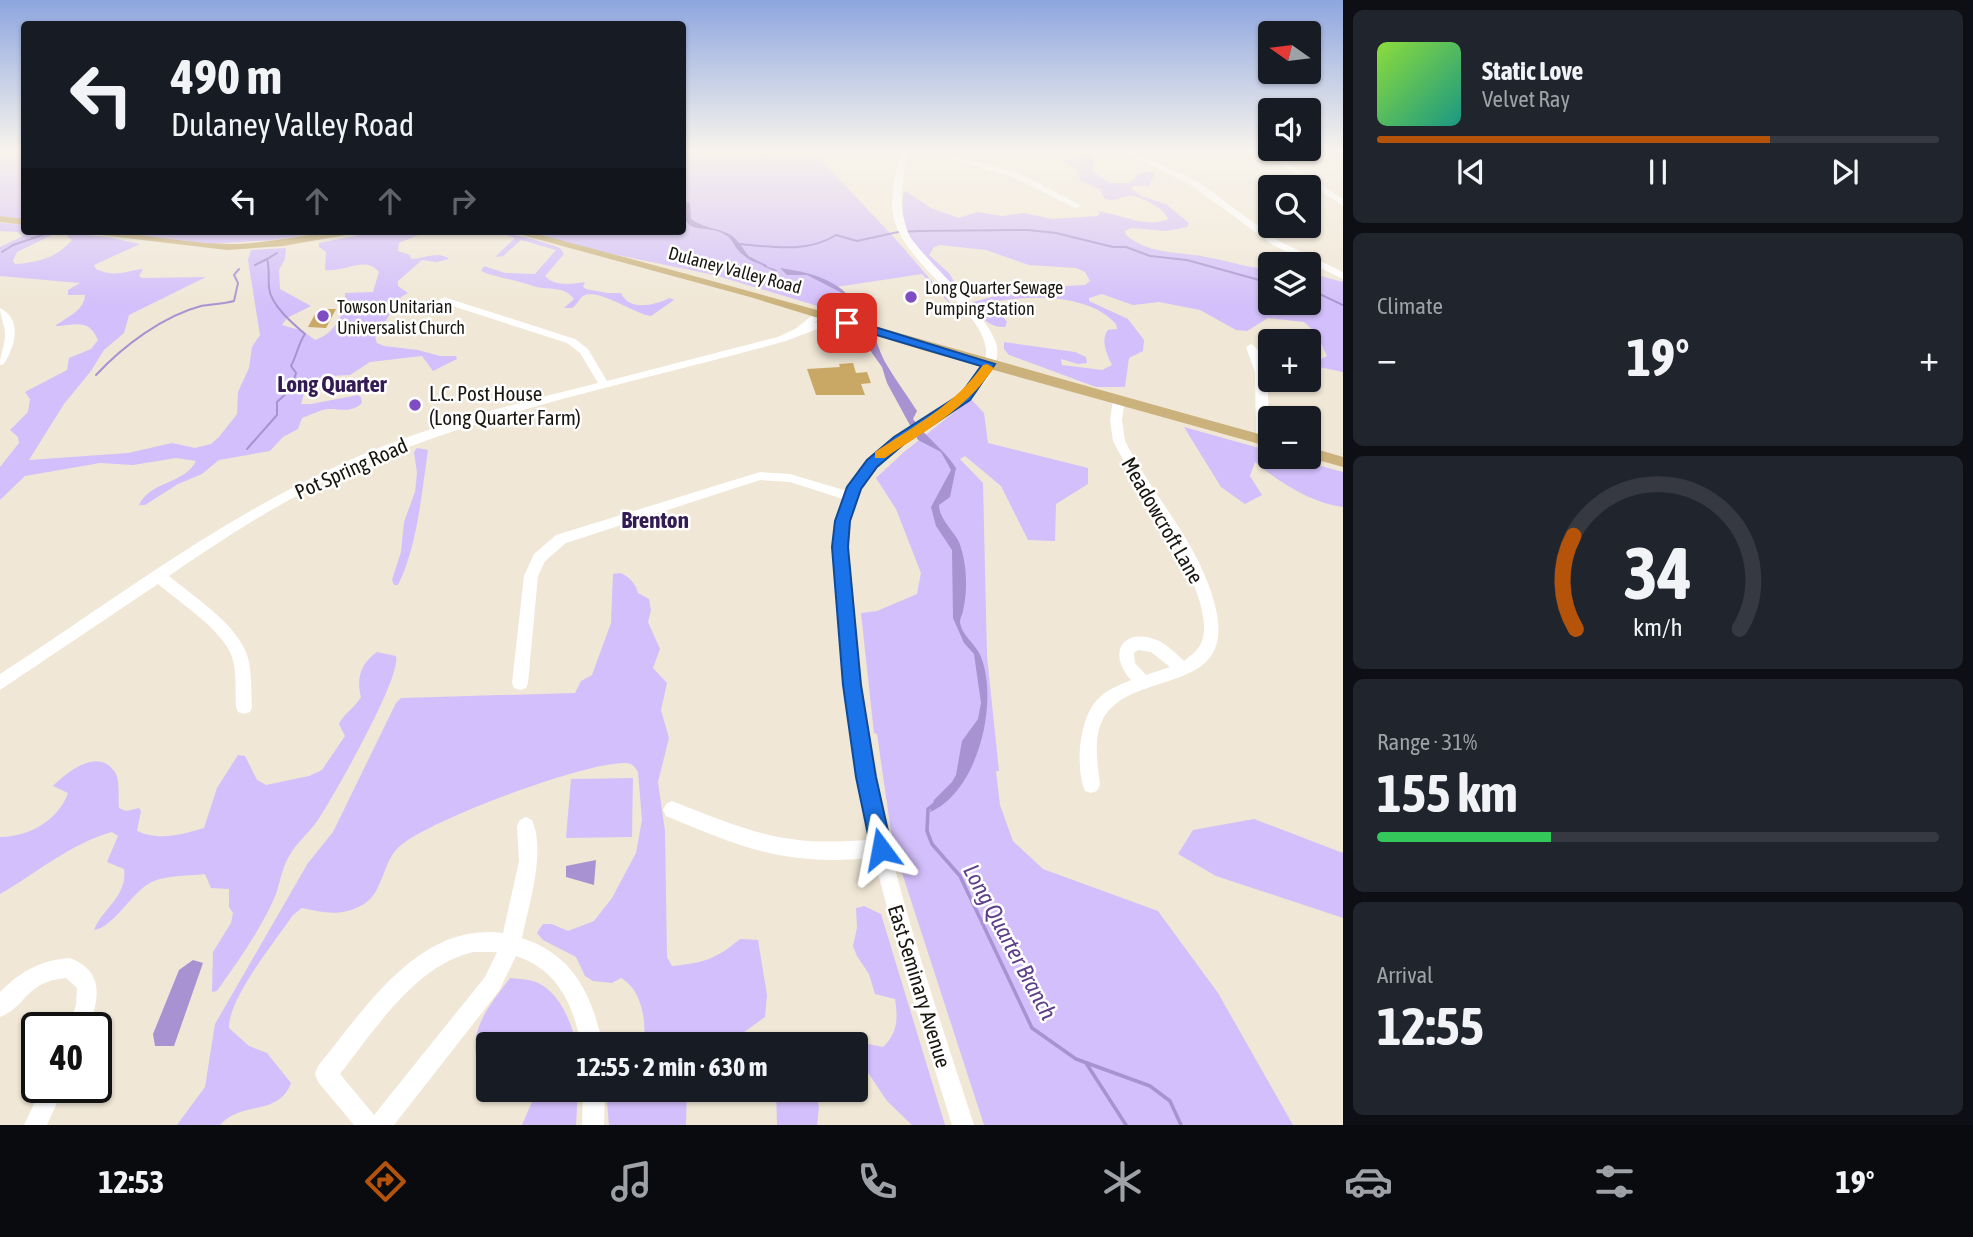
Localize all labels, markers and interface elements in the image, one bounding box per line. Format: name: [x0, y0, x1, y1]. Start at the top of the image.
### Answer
north arrow: [1258, 21, 1321, 84]
map controls: [1258, 21, 1321, 469]
text: 490 m: [171, 48, 282, 104]
icon: left: [56, 49, 147, 140]
text: Static Love: [1482, 56, 1583, 86]
text: Velvet Ray: [1482, 86, 1570, 112]
button: sound: [1258, 98, 1321, 161]
text: Dulaney Valley Road: [171, 106, 414, 143]
icon: previous: [1452, 153, 1490, 191]
icon: pause: [1639, 153, 1677, 191]
icon: next: [1826, 153, 1864, 191]
button: search: [1258, 175, 1321, 238]
icon: left: [225, 182, 263, 220]
icon: ahead: [298, 182, 336, 220]
icon: ahead: [371, 182, 409, 220]
icon: right: [444, 182, 482, 220]
street label: Dulaney Valley Road: [666, 242, 804, 298]
button: layers: [1258, 252, 1321, 315]
place label: Long Quarter Sewage Pumping Station: [925, 277, 1063, 319]
marker: Long Quarter Sewage Pumping Station: [903, 289, 919, 305]
pin: [817, 293, 877, 353]
text: Climate: [1377, 293, 1443, 319]
place label: Towson Unitarian Universalist Church: [337, 296, 465, 338]
icon: arrive: [828, 304, 866, 342]
marker: Towson Unitarian Universalist Church: [315, 308, 331, 324]
text: 19°: [1626, 327, 1690, 387]
button: +: [1258, 329, 1321, 392]
text: −: [1377, 336, 1397, 379]
text: +: [1919, 336, 1939, 379]
district label: Long Quarter: [277, 371, 388, 397]
place label: L.C. Post House (Long Quarter Farm): [429, 381, 581, 429]
marker: L.C. Post House (Long Quarter Farm): [407, 397, 423, 413]
button: −: [1258, 406, 1321, 469]
street label: Pot Spring Road: [291, 432, 411, 504]
street label: Meadowcroft Lane: [1117, 453, 1209, 587]
district label: Brenton: [621, 507, 689, 533]
text: 34: [1624, 531, 1692, 614]
text: km/h: [1633, 612, 1683, 640]
text: Range · 31%: [1377, 729, 1477, 755]
text: 155 km: [1377, 763, 1518, 823]
position arrow: [844, 812, 918, 886]
water label: Long Quarter Branch: [958, 860, 1062, 1024]
street label: East Seminary Avenue: [884, 902, 956, 1070]
text: Arrival: [1377, 962, 1433, 988]
text: 12:55: [1377, 996, 1484, 1056]
speed limit sign: 40: [21, 1012, 112, 1103]
text: 12:55 · 2 min · 630 m: [577, 1052, 767, 1082]
icon: directions: [361, 1157, 410, 1206]
icon: music: [607, 1157, 656, 1206]
icon: phone: [853, 1157, 902, 1206]
icon: climate: [1098, 1157, 1147, 1206]
icon: car: [1344, 1157, 1393, 1206]
icon: filters: [1590, 1157, 1639, 1206]
text: 12:53: [98, 1163, 164, 1200]
text: 19°: [1836, 1163, 1875, 1200]

